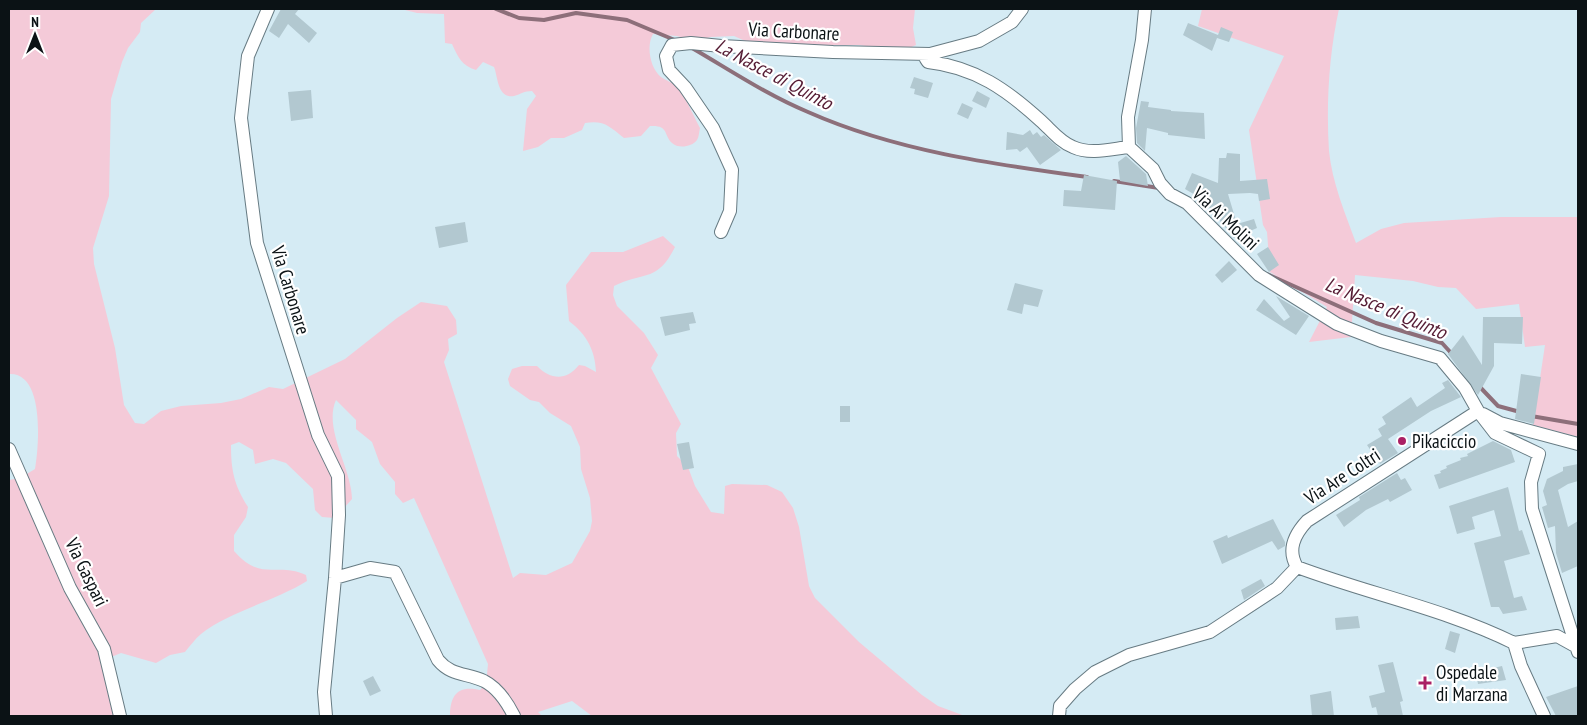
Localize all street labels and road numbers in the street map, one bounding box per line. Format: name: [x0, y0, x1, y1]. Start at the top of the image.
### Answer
street label: Via Carbonare: [747, 17, 840, 45]
street label: Via Ai Molini: [1187, 180, 1264, 255]
street label: Via Carbonare: [266, 242, 316, 337]
street label: Via Are Coltri: [1299, 443, 1384, 510]
street label: Via Gaspari: [60, 533, 114, 610]

